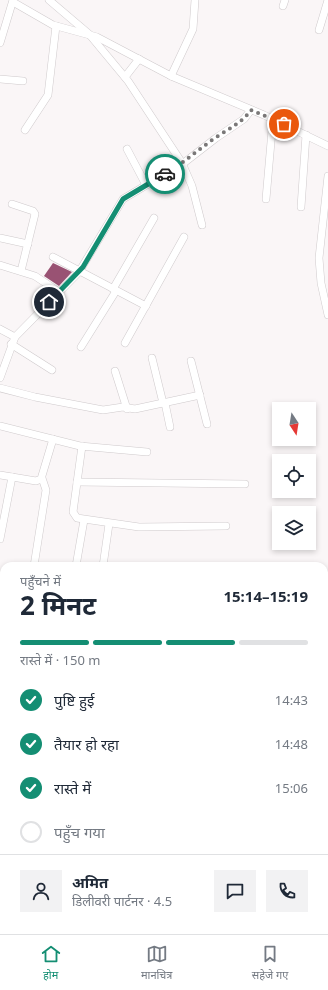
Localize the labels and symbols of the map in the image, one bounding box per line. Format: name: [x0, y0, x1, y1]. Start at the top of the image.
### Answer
pin: [267, 107, 301, 141]
courier: [145, 154, 185, 194]
pin: [32, 285, 66, 319]
north arrow: [272, 402, 316, 446]

